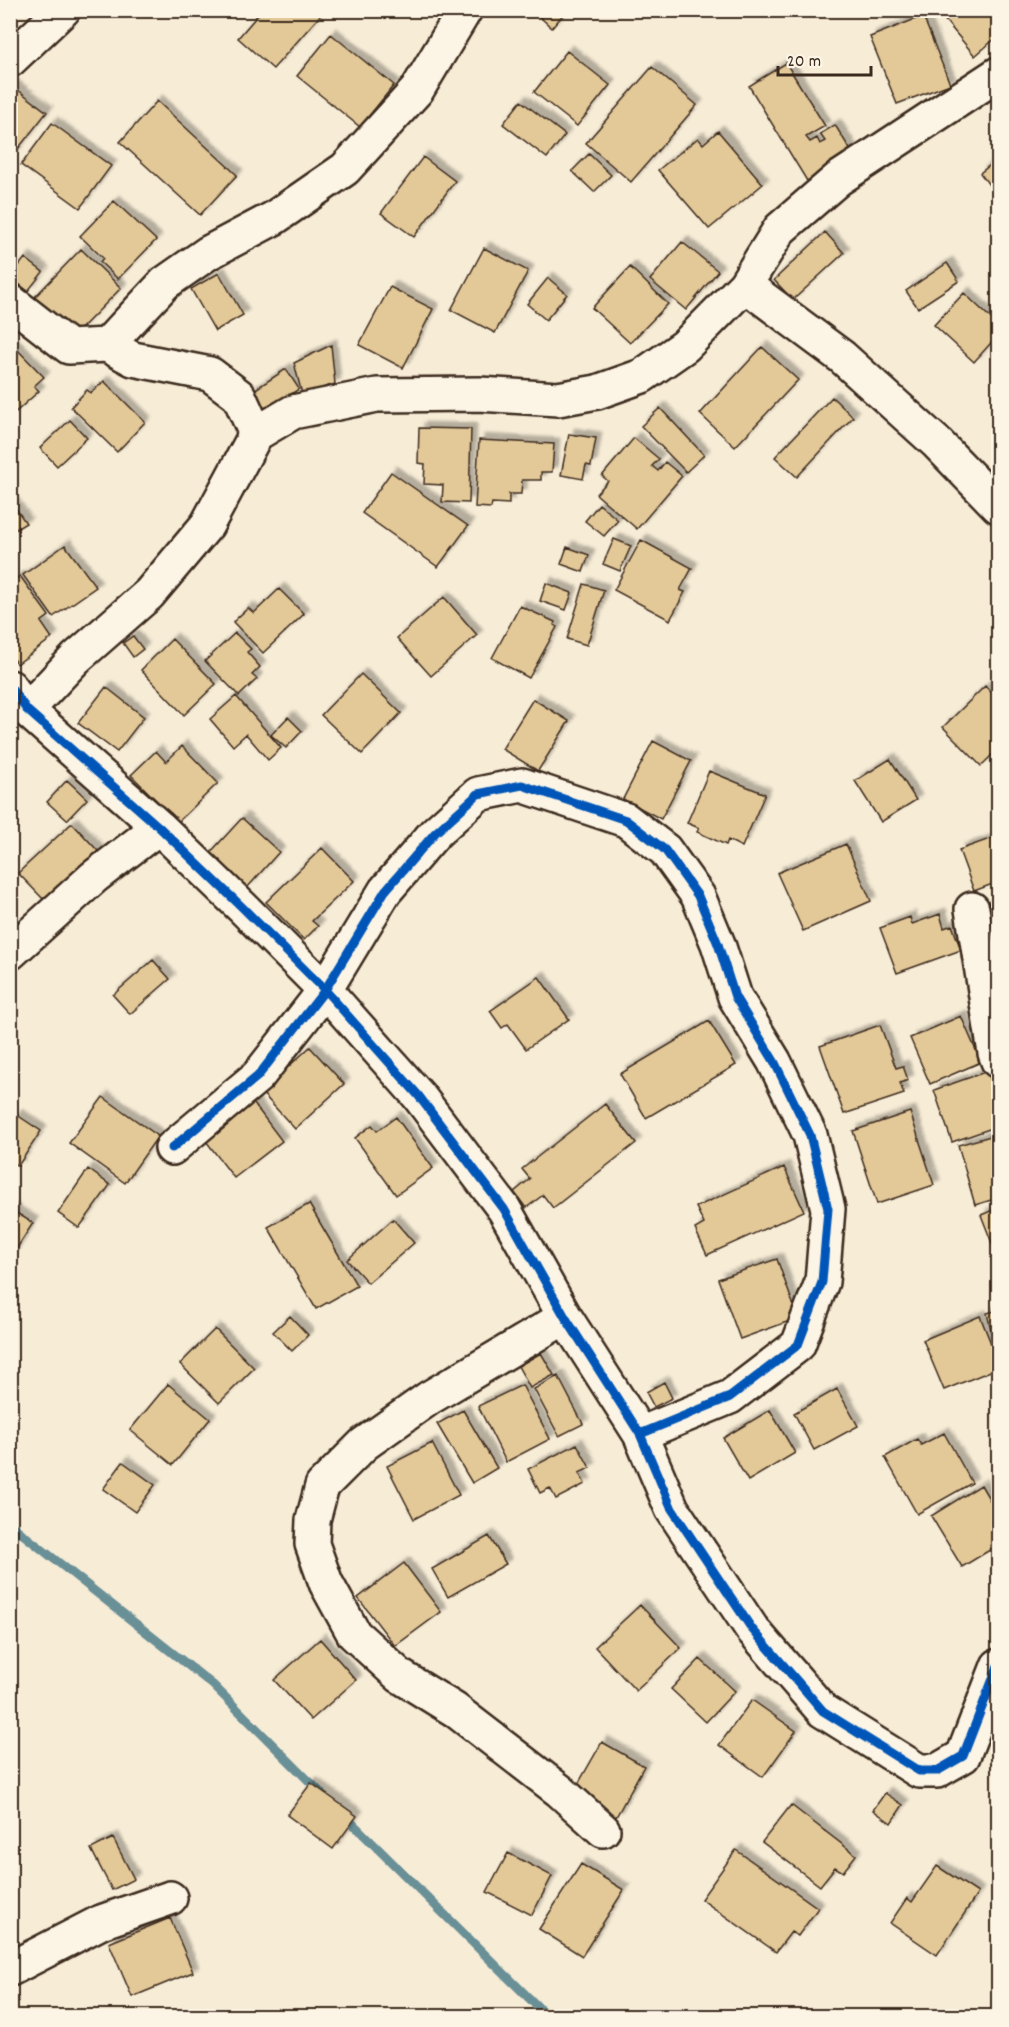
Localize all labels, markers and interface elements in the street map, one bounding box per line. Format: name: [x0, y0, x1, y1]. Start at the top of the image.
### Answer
scale bar: [778, 39, 871, 77]
text: 20 m: [787, 50, 821, 75]

